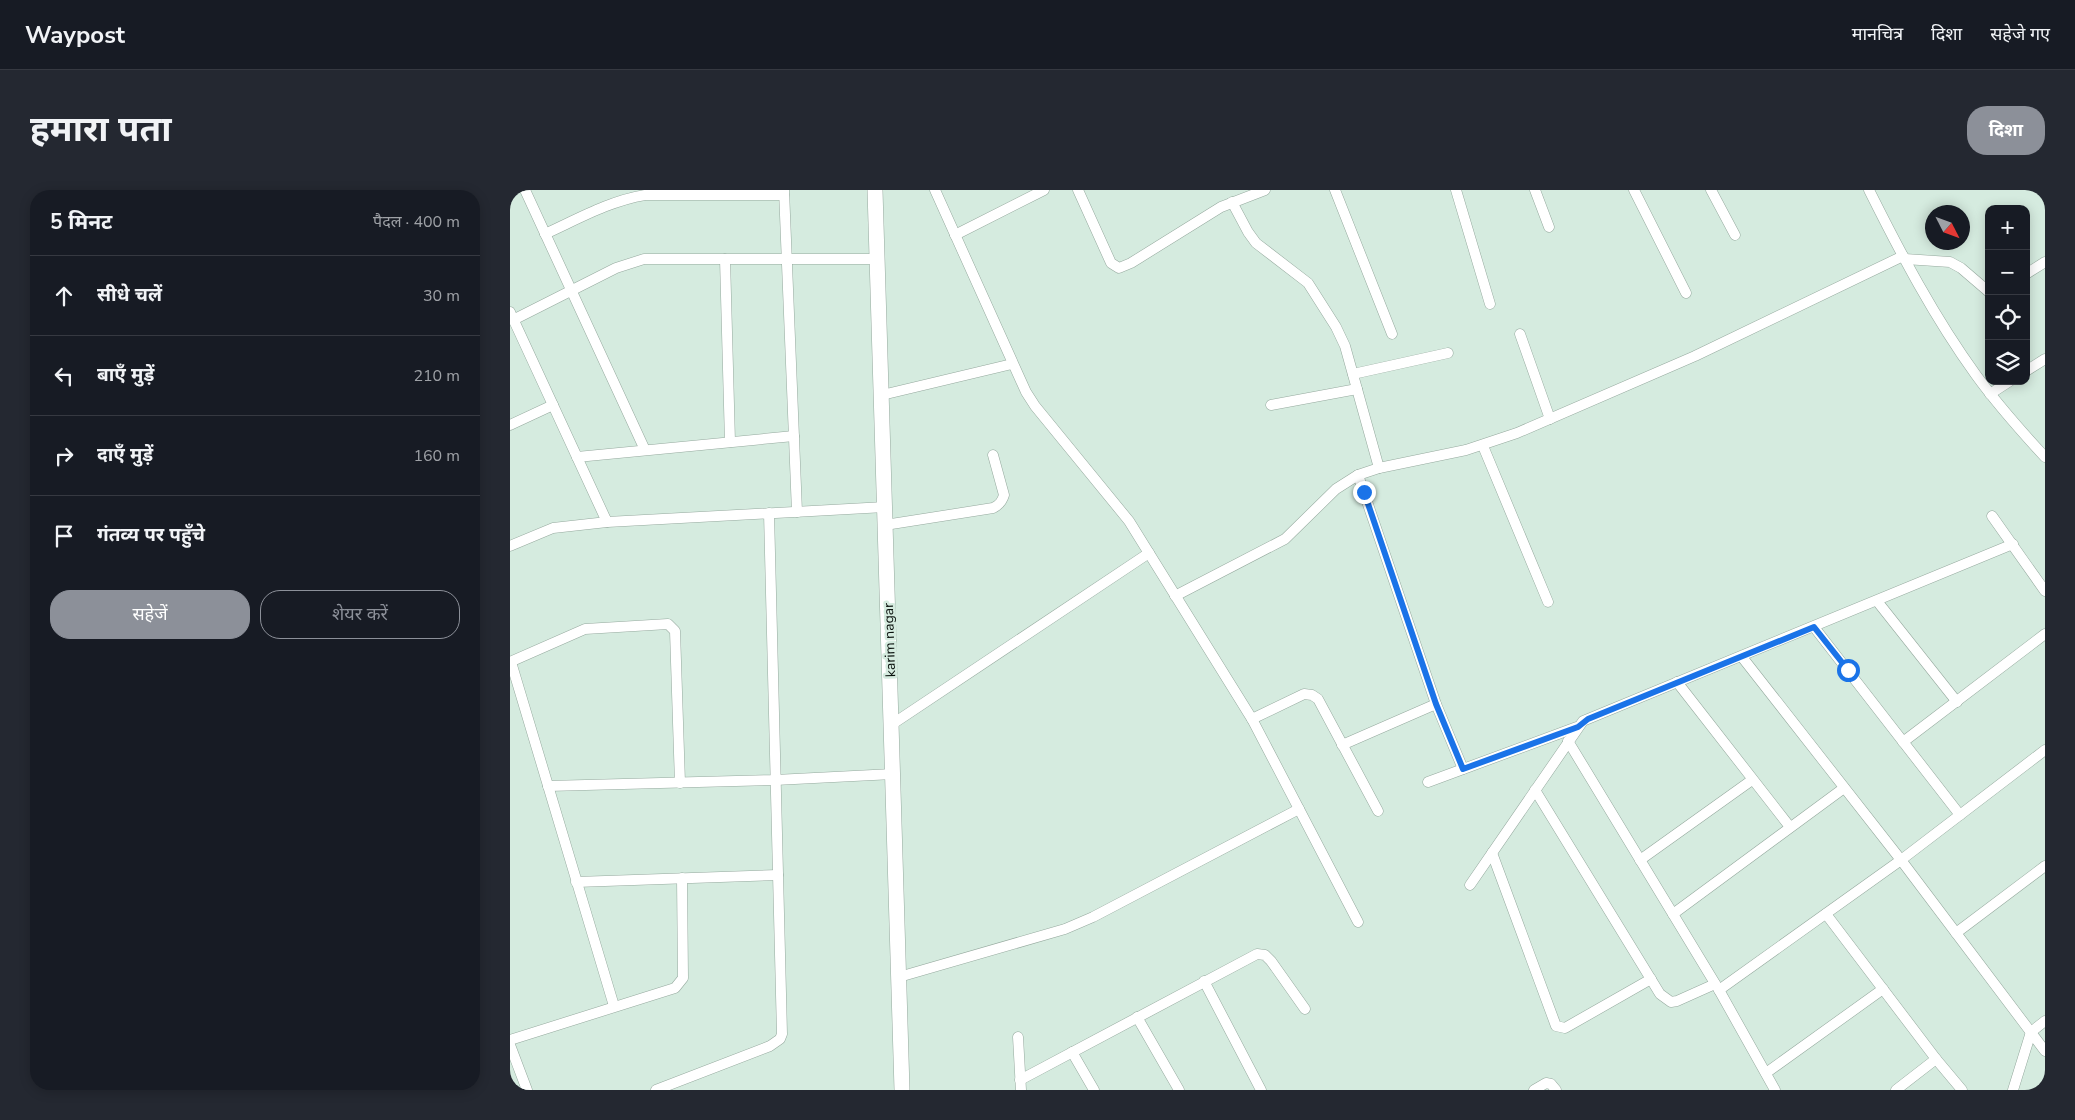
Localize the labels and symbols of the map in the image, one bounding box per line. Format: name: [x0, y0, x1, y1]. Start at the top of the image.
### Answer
north arrow: [1925, 205, 1970, 250]
route end: [1353, 481, 1376, 504]
street label: karim nagar: [879, 603, 900, 677]
route start: [1837, 659, 1860, 682]

